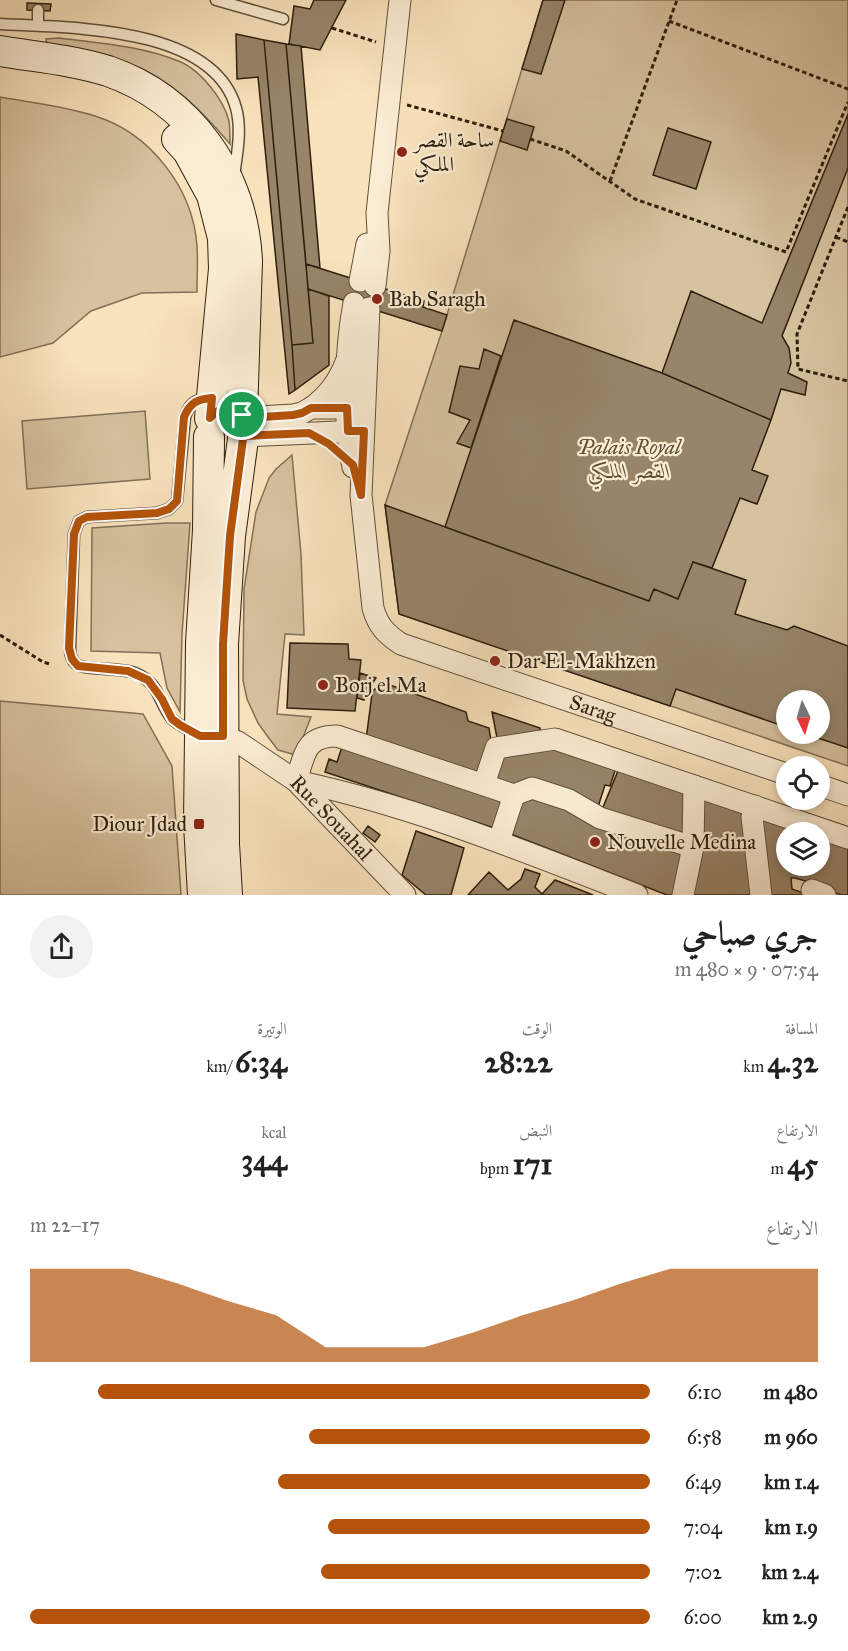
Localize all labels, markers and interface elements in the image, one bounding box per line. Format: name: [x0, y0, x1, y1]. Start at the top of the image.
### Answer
place label: ساحة القصر الملكي: [412, 127, 494, 183]
marker: ساحة القصر الملكي: [395, 145, 409, 159]
place label: Bab Saragh: [389, 286, 486, 312]
marker: Bab Saragh: [370, 292, 384, 306]
pin: [216, 389, 267, 440]
icon: arrive: [225, 398, 258, 431]
park label: Palais Royal القصر الملكي: [577, 434, 683, 490]
place label: Dar El-Makhzen: [507, 648, 656, 674]
marker: Dar El-Makhzen: [488, 654, 502, 668]
place label: Borj el Ma: [335, 672, 427, 698]
marker: Borj el Ma: [316, 678, 330, 692]
street label: Sarag: [566, 689, 620, 729]
north arrow: [776, 690, 830, 744]
map controls: [776, 690, 830, 876]
button: locate: [776, 756, 830, 810]
street label: Rue Souahal: [284, 770, 378, 866]
place label: Diour Jdad: [92, 811, 187, 837]
marker: Diour Jdad: [192, 817, 206, 831]
button: layers: [776, 822, 830, 876]
place label: Nouvelle Medina: [607, 829, 756, 855]
marker: Nouvelle Medina: [588, 835, 602, 849]
text: جري صباحي: [682, 914, 818, 954]
button: share: [30, 915, 93, 978]
text: 07:54 · 9 × 480 m: [675, 957, 818, 981]
text: الوتيرة: [257, 1019, 287, 1038]
text: الوقت: [522, 1019, 552, 1038]
text: المسافة: [785, 1019, 818, 1038]
text: 6:34: [235, 1044, 287, 1080]
text: 28:22: [485, 1044, 552, 1080]
text: 4.32: [768, 1044, 818, 1080]
text: /km: [206, 1057, 235, 1076]
text: km: [743, 1057, 768, 1076]
text: النبض: [519, 1121, 552, 1140]
text: الارتفاع: [776, 1121, 818, 1140]
text: kcal: [262, 1123, 287, 1142]
text: 344: [241, 1142, 287, 1178]
text: 171: [513, 1146, 552, 1182]
text: 45: [787, 1146, 818, 1182]
text: bpm: [480, 1159, 513, 1178]
text: m: [770, 1159, 787, 1178]
text: 17–22 m: [30, 1213, 100, 1237]
text: الارتفاع: [766, 1216, 818, 1240]
text: 6:10: [687, 1380, 722, 1404]
text: 480 m: [763, 1380, 818, 1404]
text: 6:58: [687, 1425, 722, 1449]
text: 960 m: [764, 1425, 818, 1449]
text: 6:49: [685, 1470, 722, 1494]
text: 1.4 km: [764, 1470, 818, 1494]
text: 7:04: [684, 1515, 722, 1539]
text: 1.9 km: [765, 1515, 818, 1539]
text: 7:02: [685, 1560, 722, 1584]
text: 2.4 km: [762, 1560, 818, 1584]
text: 6:00: [683, 1605, 722, 1629]
text: 2.9 km: [762, 1605, 818, 1629]

